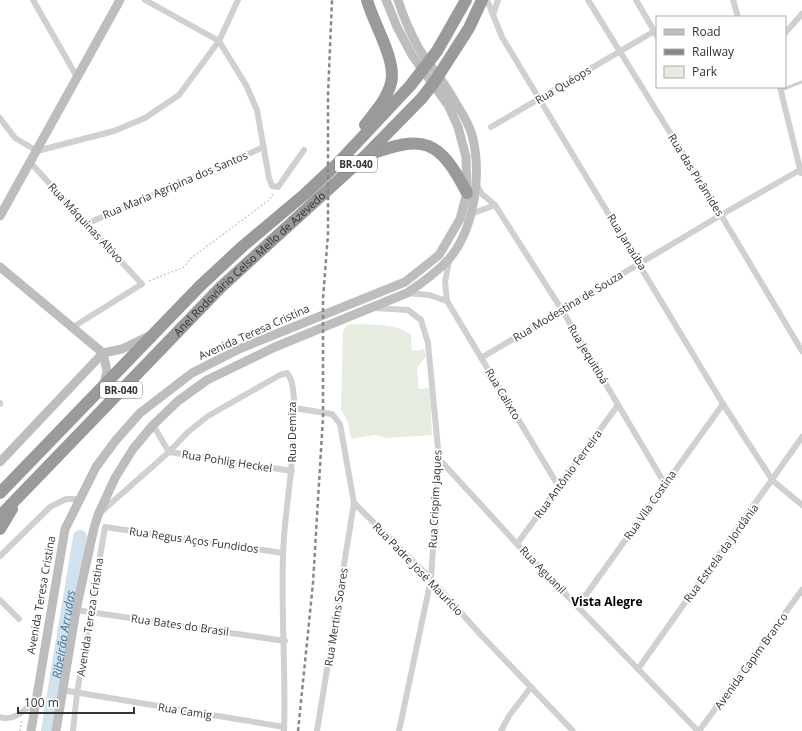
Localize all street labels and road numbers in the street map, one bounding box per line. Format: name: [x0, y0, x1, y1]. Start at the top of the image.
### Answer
street label: Rua Quéops: [532, 62, 593, 107]
street label: Rua das Pirâmides: [665, 131, 728, 219]
street label: Rua Maria Agripina dos Santos: [100, 147, 250, 222]
road number: BR-040: [335, 156, 377, 172]
street label: Rua Máquinas Altivo: [45, 179, 128, 266]
street label: Anel Rodoviário Celso Mello de Azevedo: [170, 187, 329, 339]
street label: Rua Janaúba: [604, 211, 651, 273]
street label: Rua Modestina de Souza: [510, 267, 626, 344]
street label: Avenida Teresa Cristina: [196, 300, 312, 363]
street label: Rua Jequitibá: [565, 321, 612, 387]
street label: Rua Calixto: [482, 365, 525, 423]
road number: BR-040: [100, 382, 142, 398]
street label: Rua Demiza: [284, 402, 299, 462]
street label: Rua Antônio Ferreira: [530, 426, 605, 521]
street label: Rua Pohlig Heckel: [181, 446, 273, 475]
street label: Rua Crispim Jaques: [424, 449, 445, 549]
street label: Rua Vila Costina: [620, 467, 679, 543]
street label: Rua Estrela da Jordânia: [680, 500, 761, 605]
street label: Rua Padre José Maurício: [370, 519, 467, 619]
street label: Rua Regus Aços Fundidos: [128, 523, 260, 556]
street label: Avenida Teresa Cristina: [23, 535, 58, 655]
street label: Rua Aguanil: [517, 543, 570, 597]
street label: Avenida Tereza Cristina: [73, 557, 106, 677]
street label: Rua Mertins Soares: [320, 567, 351, 667]
street label: Avenida Capim Branco: [710, 609, 791, 712]
street label: Rua Bates do Brasil: [130, 610, 230, 639]
street label: Rua Camig: [157, 699, 213, 722]

